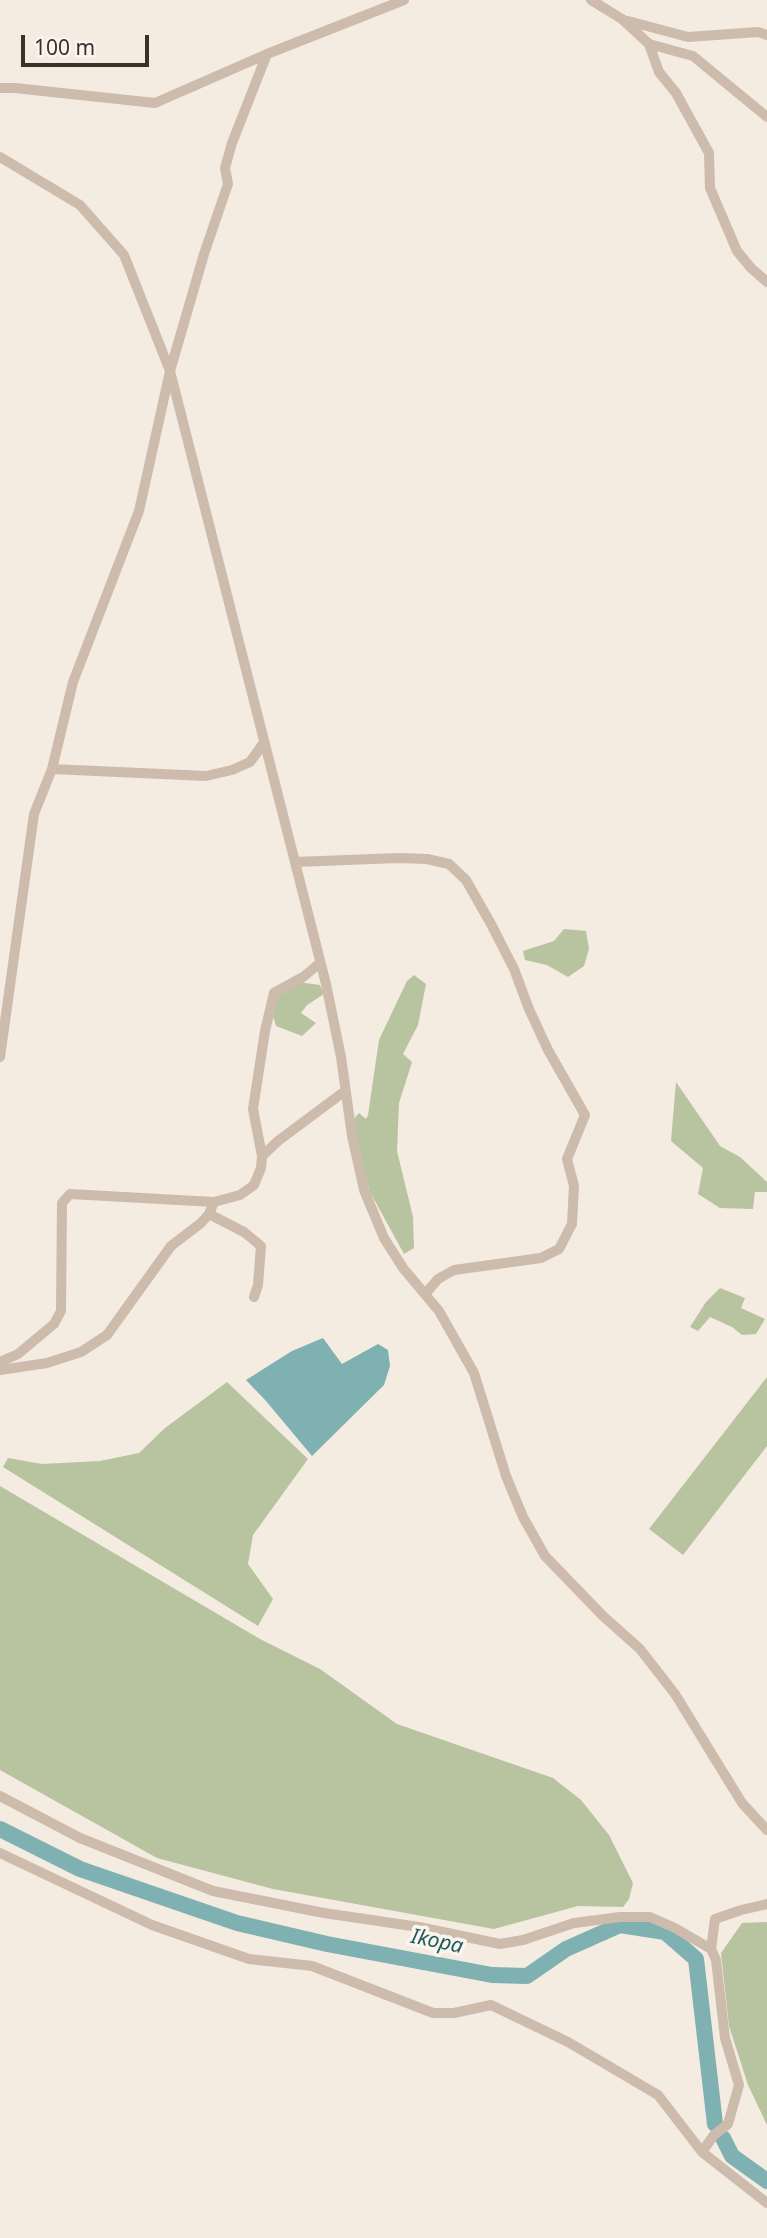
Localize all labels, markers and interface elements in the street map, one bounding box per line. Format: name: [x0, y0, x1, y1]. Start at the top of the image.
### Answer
scale bar: [24, 21, 152, 65]
text: 100 m: [34, 33, 95, 61]
water label: Ikopa: [409, 1924, 465, 1960]

